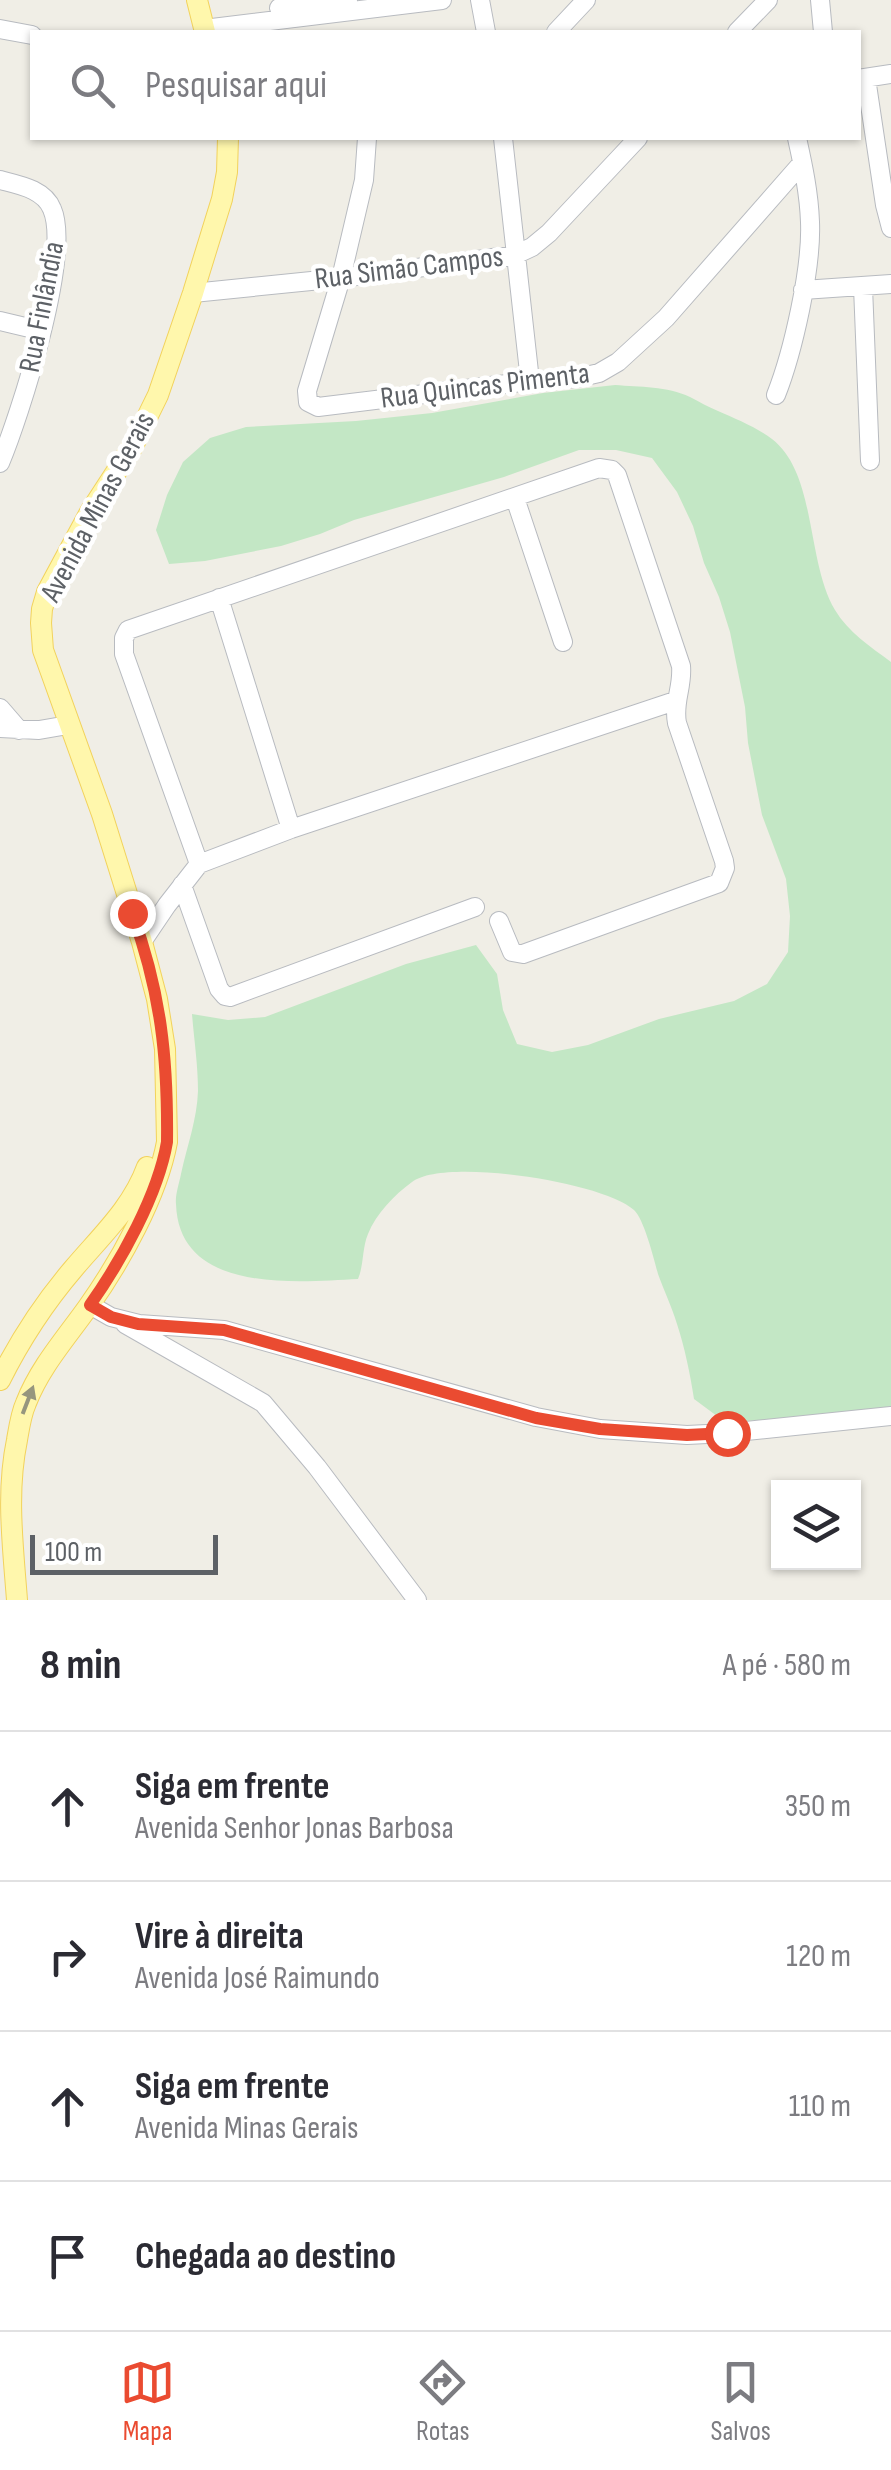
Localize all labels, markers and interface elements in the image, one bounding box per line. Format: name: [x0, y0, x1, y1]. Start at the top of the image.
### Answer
search box: [30, 30, 861, 140]
icon: search: [65, 58, 120, 113]
text: Pesquisar aqui: [145, 63, 327, 108]
street label: Rua Finlândia: [12, 238, 72, 376]
street label: Rua Simão Campos: [313, 239, 505, 297]
street label: Rua Quincas Pimenta: [378, 355, 592, 417]
street label: Avenida Minas Gerais: [32, 406, 163, 609]
route end: [110, 891, 156, 937]
one-way arrow: [21, 1385, 36, 1415]
route start: [705, 1411, 751, 1457]
map controls: [771, 1480, 861, 1570]
button: layers: [771, 1480, 861, 1570]
scale bar: [30, 1530, 218, 1574]
text: 100 m: [45, 1536, 102, 1569]
text: 8 min: [40, 1640, 121, 1691]
text: A pé · 580 m: [723, 1646, 851, 1685]
text: Siga em frente: [135, 1764, 329, 1809]
icon: ahead: [40, 1779, 95, 1834]
text: 350 m: [785, 1787, 851, 1826]
text: Avenida Senhor Jonas Barbosa: [135, 1809, 454, 1848]
text: Vire à direita: [135, 1914, 304, 1959]
icon: right: [40, 1929, 95, 1984]
text: 120 m: [786, 1937, 851, 1976]
text: Avenida José Raimundo: [135, 1959, 380, 1998]
text: Siga em frente: [135, 2064, 329, 2109]
icon: ahead: [40, 2079, 95, 2134]
text: 110 m: [789, 2087, 851, 2126]
text: Avenida Minas Gerais: [135, 2109, 359, 2148]
icon: arrive: [40, 2229, 95, 2284]
text: Chegada ao destino: [135, 2234, 396, 2279]
tab: Mapa: [120, 2355, 175, 2448]
tab: Rotas: [415, 2355, 470, 2448]
tab: Salvos: [711, 2355, 771, 2448]

